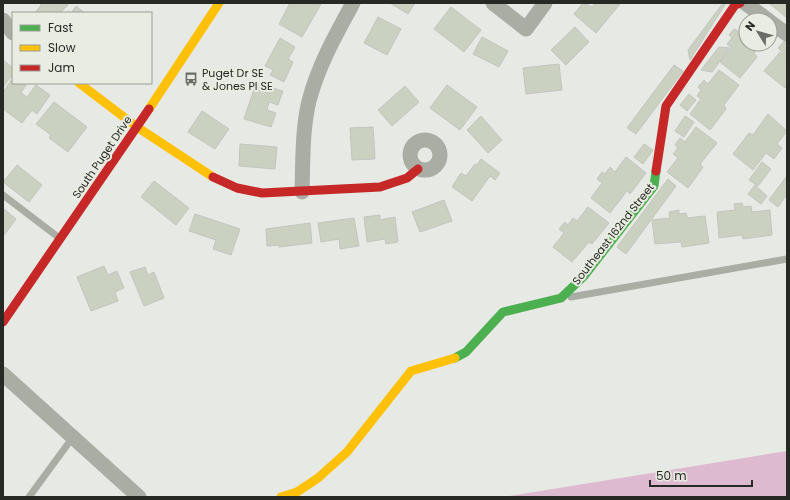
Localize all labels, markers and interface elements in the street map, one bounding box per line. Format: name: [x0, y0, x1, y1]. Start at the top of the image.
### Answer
legend: [12, 12, 152, 84]
north arrow: [738, 12, 778, 52]
text: N: [741, 18, 759, 34]
text: Fast: [48, 19, 73, 36]
text: Slow: [48, 39, 76, 56]
text: Jam: [48, 59, 75, 76]
place label: Puget Dr SE & Jones Pl SE: [202, 65, 273, 94]
bus stop icon: Puget Dr SE & Jones Pl SE: [183, 71, 199, 87]
street label: South Puget Drive: [68, 112, 136, 202]
street label: Southeast 162nd Street: [568, 180, 658, 288]
scale bar: [650, 462, 752, 488]
text: 50 m: [656, 467, 687, 484]

